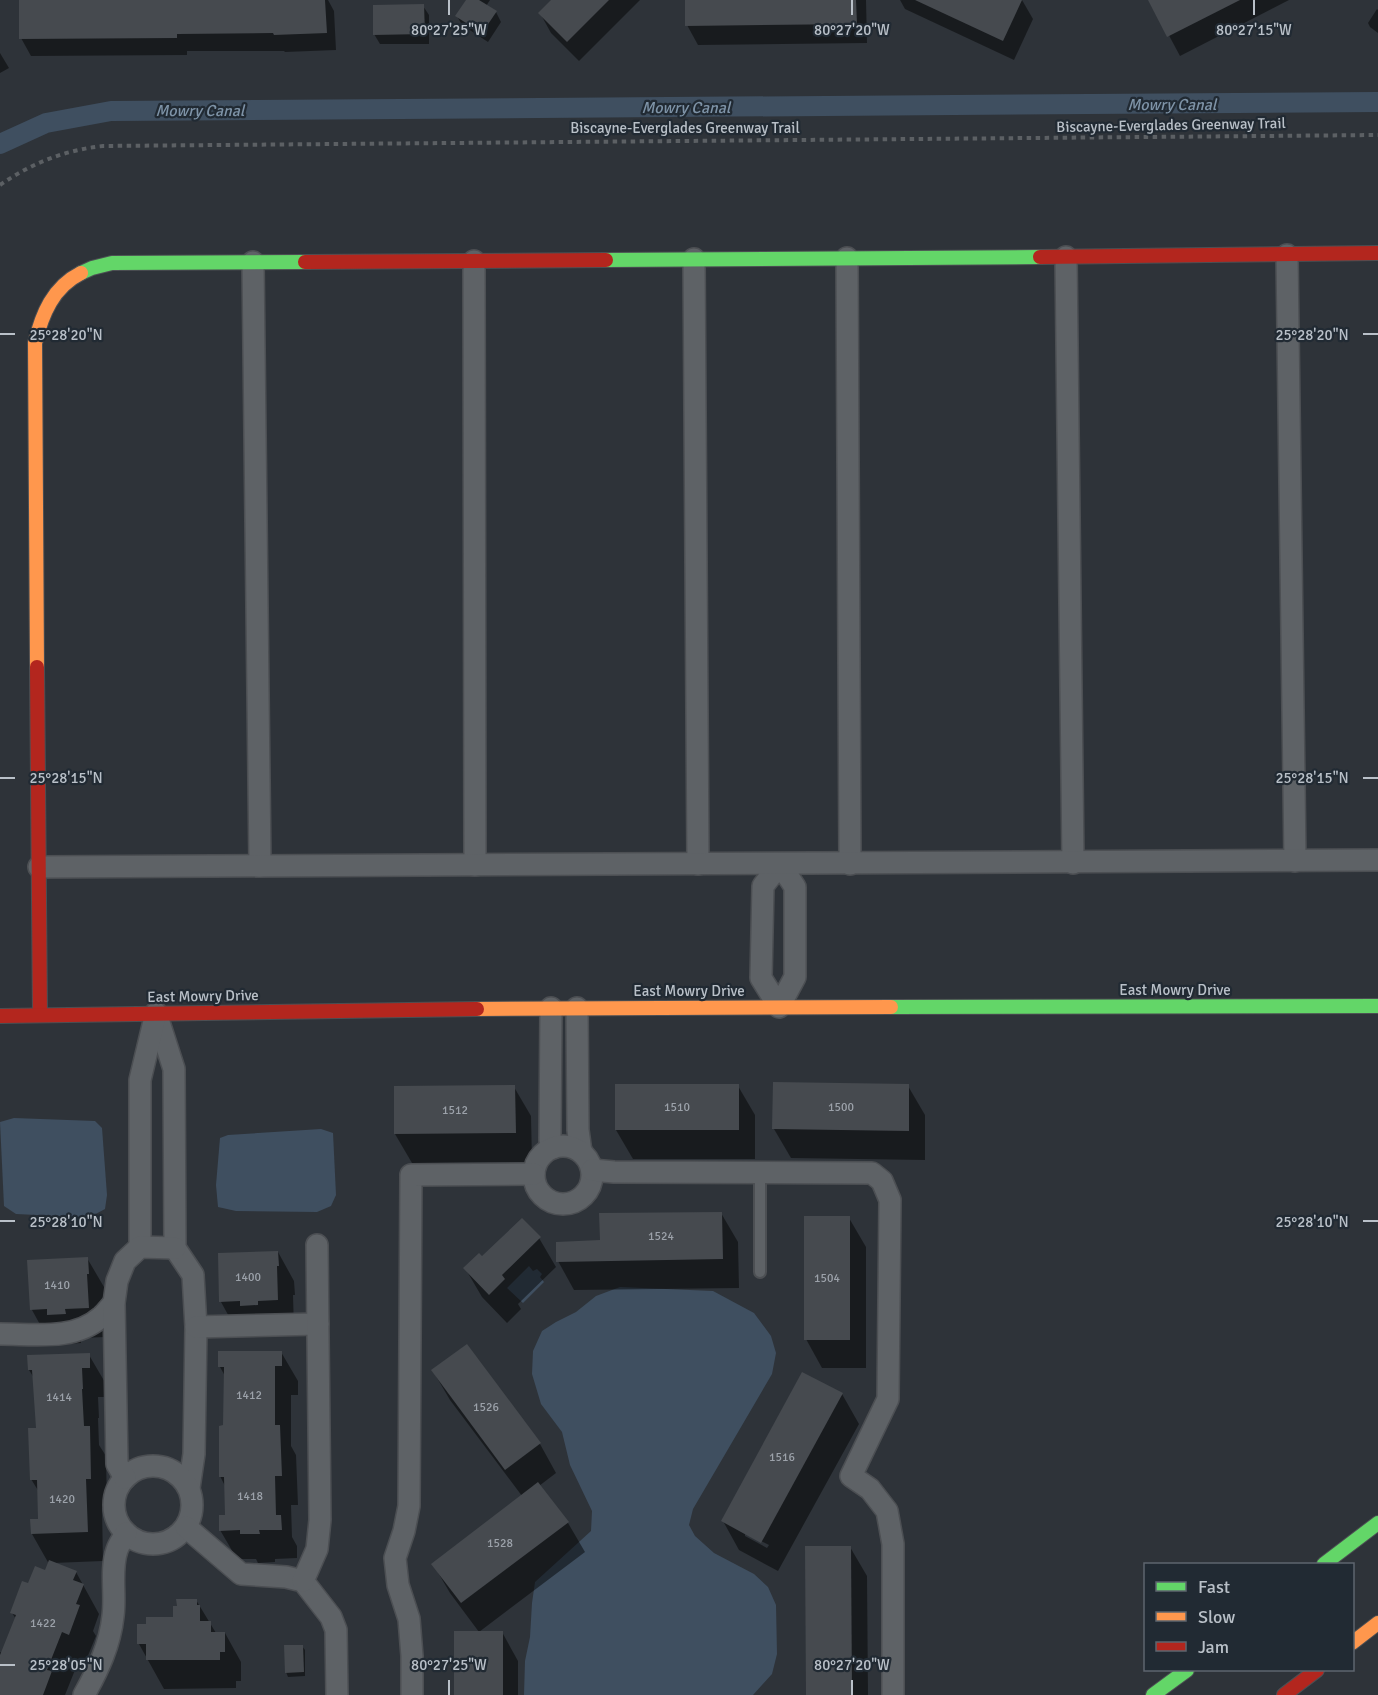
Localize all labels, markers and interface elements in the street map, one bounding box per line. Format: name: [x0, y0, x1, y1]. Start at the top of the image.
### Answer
text: 80°27'25"W: [411, 21, 487, 39]
text: 80°27'20"W: [814, 21, 890, 39]
text: 80°27'15"W: [1216, 21, 1292, 39]
water label: Mowry Canal: [1127, 95, 1218, 115]
water label: Mowry Canal: [641, 98, 732, 118]
water label: Mowry Canal: [155, 101, 246, 121]
street label: Biscayne-Everglades Greenway Trail: [1056, 114, 1286, 136]
street label: Biscayne-Everglades Greenway Trail: [570, 119, 800, 137]
text: 25°28'20"N: [29, 326, 103, 344]
text: 25°28'20"N: [1275, 326, 1349, 344]
text: 25°28'15"N: [29, 769, 103, 787]
text: 25°28'15"N: [1275, 769, 1349, 787]
street label: East Mowry Drive: [1119, 981, 1231, 999]
street label: East Mowry Drive: [633, 982, 745, 1000]
street label: East Mowry Drive: [147, 986, 259, 1006]
house number: 1510: [664, 1100, 690, 1115]
house number: 1500: [828, 1100, 854, 1115]
house number: 1512: [442, 1103, 468, 1118]
text: 25°28'10"N: [29, 1213, 103, 1231]
text: 25°28'10"N: [1275, 1213, 1349, 1231]
house number: 1524: [648, 1229, 674, 1244]
house number: 1400: [235, 1270, 261, 1285]
house number: 1504: [814, 1271, 840, 1286]
house number: 1410: [44, 1278, 70, 1293]
house number: 1412: [236, 1388, 262, 1403]
house number: 1414: [46, 1390, 72, 1405]
house number: 1526: [473, 1400, 499, 1415]
house number: 1516: [769, 1450, 795, 1465]
house number: 1418: [237, 1489, 263, 1504]
house number: 1420: [49, 1492, 75, 1507]
house number: 1528: [487, 1536, 513, 1551]
legend: [1144, 1563, 1354, 1671]
text: Fast: [1198, 1576, 1230, 1598]
text: Slow: [1198, 1606, 1235, 1628]
house number: 1422: [30, 1616, 56, 1631]
text: Jam: [1198, 1636, 1229, 1658]
text: 25°28'05"N: [29, 1656, 103, 1674]
text: 80°27'25"W: [411, 1656, 487, 1674]
text: 80°27'20"W: [814, 1656, 890, 1674]

